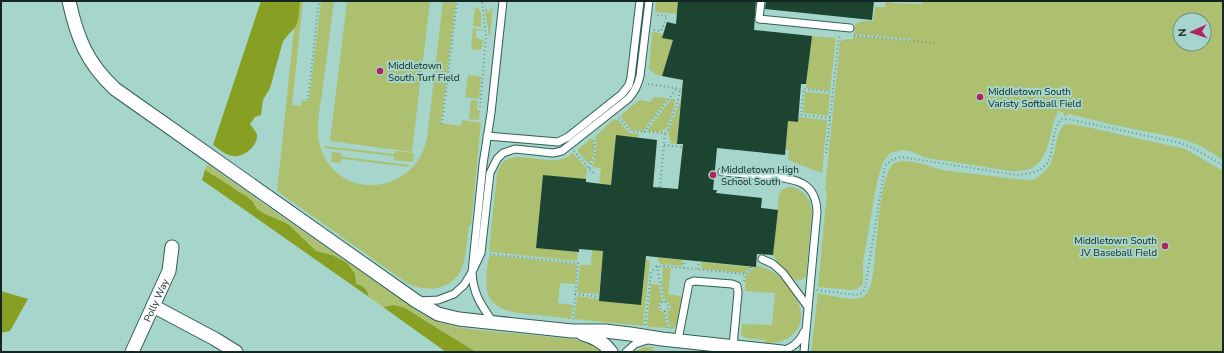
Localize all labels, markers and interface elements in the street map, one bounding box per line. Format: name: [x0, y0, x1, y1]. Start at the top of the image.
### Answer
north arrow: [1172, 12, 1212, 52]
text: N: [1175, 28, 1190, 37]
place label: Middletown South Turf Field: [388, 59, 460, 85]
marker: Middletown South Turf Field: [375, 66, 385, 76]
place label: Middletown South Varisty Softball Field: [987, 85, 1081, 111]
marker: Middletown South Varisty Softball Field: [975, 92, 985, 102]
place label: Middletown High School South: [721, 163, 799, 189]
marker: Middletown High School South: [708, 170, 718, 180]
place label: Middletown South JV Baseball Field: [1074, 234, 1157, 260]
marker: Middletown South JV Baseball Field: [1160, 241, 1170, 251]
street label: Polly Way: [141, 276, 173, 324]

